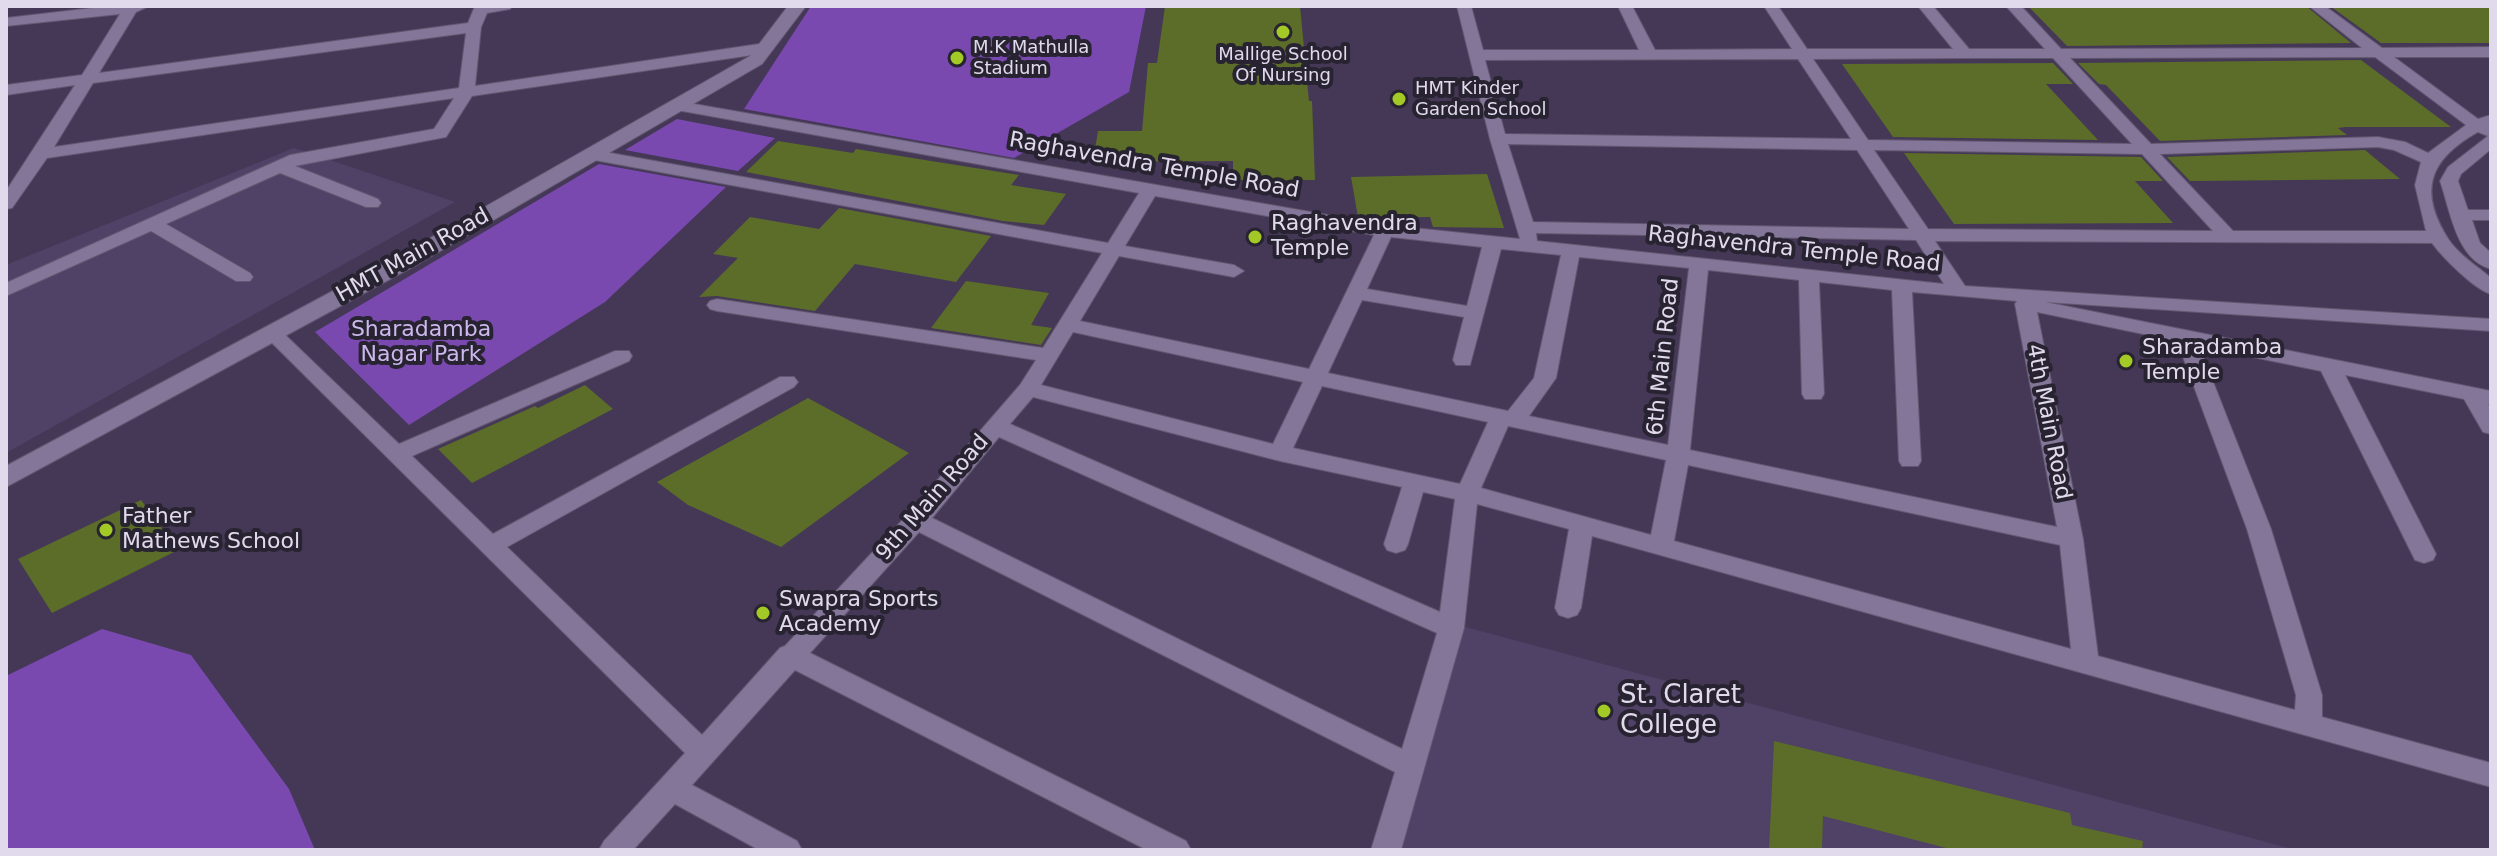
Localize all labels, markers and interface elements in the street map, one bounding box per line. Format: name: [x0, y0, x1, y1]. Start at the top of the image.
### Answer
marker: Mallige School Of Nursing: [1274, 23, 1292, 41]
place label: M.K Mathulla Stadium: [973, 37, 1089, 80]
place label: Mallige School Of Nursing: [1218, 44, 1348, 86]
marker: M.K Mathulla Stadium: [948, 49, 966, 67]
place label: HMT Kinder Garden School: [1415, 78, 1546, 120]
marker: HMT Kinder Garden School: [1390, 90, 1408, 108]
street label: Raghavendra Temple Road: [1007, 127, 1301, 205]
street label: HMT Main Road: [332, 203, 494, 309]
place label: Raghavendra Temple: [1271, 211, 1418, 262]
street label: Raghavendra Temple Road: [1646, 221, 1942, 279]
marker: Raghavendra Temple: [1246, 228, 1264, 246]
street label: 6th Main Road: [1643, 277, 1685, 437]
park label: Sharadamba Nagar Park: [351, 317, 491, 368]
place label: Sharadamba Temple: [2142, 335, 2282, 386]
street label: 4th Main Road: [2020, 342, 2076, 502]
marker: Sharadamba Temple: [2117, 352, 2135, 370]
street label: 9th Main Road: [871, 430, 995, 566]
place label: Father Mathews School: [122, 504, 300, 556]
marker: Father Mathews School: [97, 521, 115, 539]
place label: Swapra Sports Academy: [779, 587, 938, 638]
marker: Swapra Sports Academy: [754, 604, 772, 622]
place label: St. Claret College: [1620, 680, 1741, 742]
marker: St. Claret College: [1595, 702, 1613, 720]

